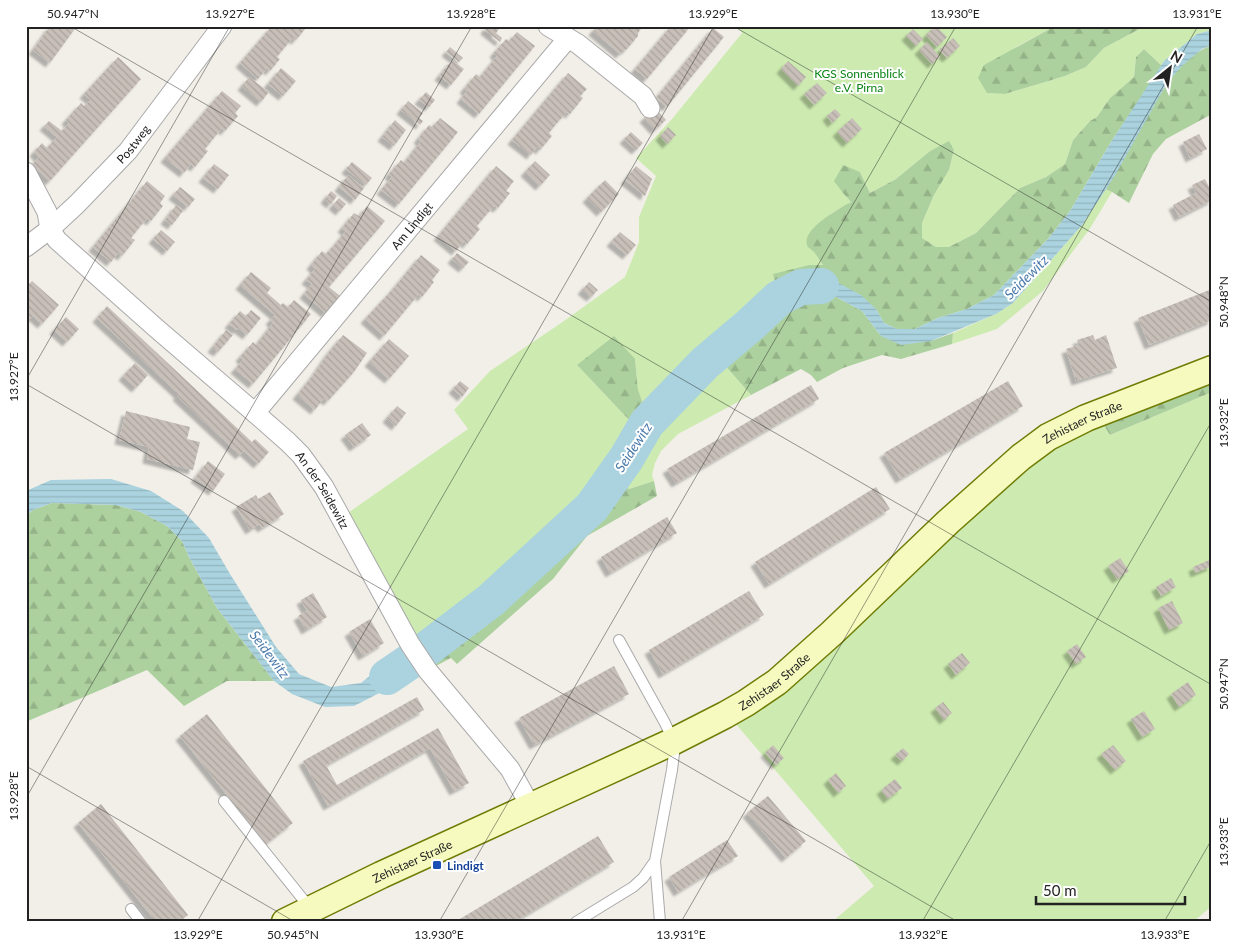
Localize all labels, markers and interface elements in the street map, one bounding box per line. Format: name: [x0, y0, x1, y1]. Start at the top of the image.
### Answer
text: 50.947°N: [47, 6, 99, 21]
text: 13.927°E: [205, 6, 255, 21]
text: 13.928°E: [446, 6, 496, 21]
text: 13.929°E: [688, 6, 738, 21]
text: 13.930°E: [930, 6, 980, 21]
text: 13.931°E: [1172, 6, 1222, 21]
north arrow: [1146, 42, 1196, 92]
text: N: [1168, 46, 1186, 66]
park label: KGS Sonnenblick e.V. Pirna: [814, 66, 905, 95]
street label: Postweg: [113, 122, 153, 166]
street label: Am Lindigt: [387, 198, 436, 252]
water label: Seidewitz: [1000, 251, 1052, 303]
text: 50.948°N: [1216, 276, 1231, 328]
text: 13.927°E: [6, 352, 21, 402]
street label: Zehistaer Straße: [1039, 397, 1124, 446]
text: 13.932°E: [1216, 398, 1231, 448]
water label: Seidewitz: [611, 419, 655, 475]
street label: An der Seidewitz: [293, 448, 353, 532]
water label: Seidewitz: [247, 627, 293, 681]
street label: Zehistaer Straße: [736, 649, 813, 713]
text: 50.947°N: [1216, 658, 1231, 710]
text: 13.928°E: [6, 771, 21, 821]
text: 13.933°E: [1216, 817, 1231, 867]
street label: Zehistaer Straße: [370, 836, 454, 886]
place label: Lindigt: [447, 858, 484, 873]
marker: Lindigt: [431, 859, 443, 871]
scale bar: [1036, 873, 1184, 905]
text: 50 m: [1043, 881, 1077, 899]
text: 13.929°E: [173, 927, 223, 942]
text: 50.945°N: [267, 927, 319, 942]
text: 13.930°E: [414, 927, 464, 942]
text: 13.931°E: [656, 927, 706, 942]
text: 13.932°E: [898, 927, 948, 942]
text: 13.933°E: [1140, 927, 1190, 942]

